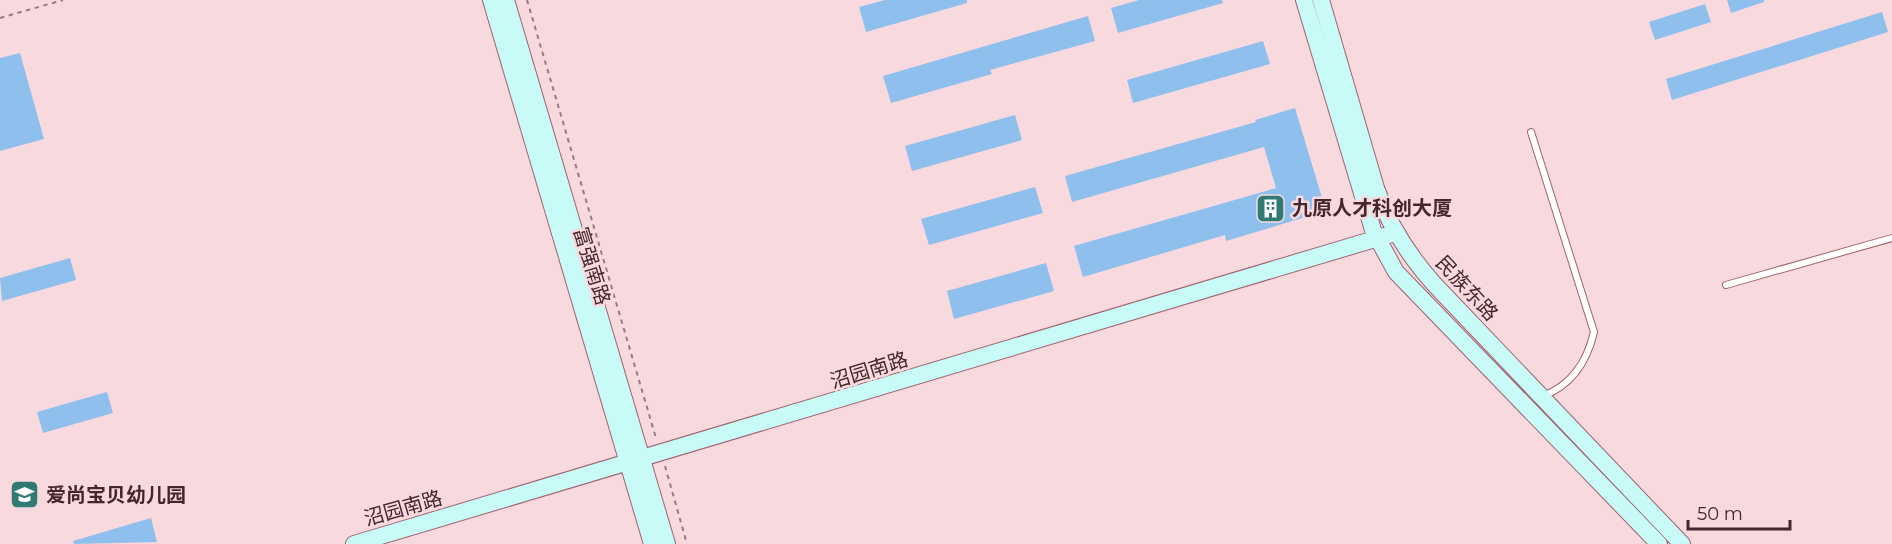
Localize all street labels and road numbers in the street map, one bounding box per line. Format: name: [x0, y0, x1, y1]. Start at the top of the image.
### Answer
street label: 富强南路: [569, 224, 615, 308]
street label: 民族东路: [1431, 251, 1503, 325]
street label: 沼园南路: [827, 347, 911, 393]
street label: 沼园南路: [361, 485, 445, 531]

